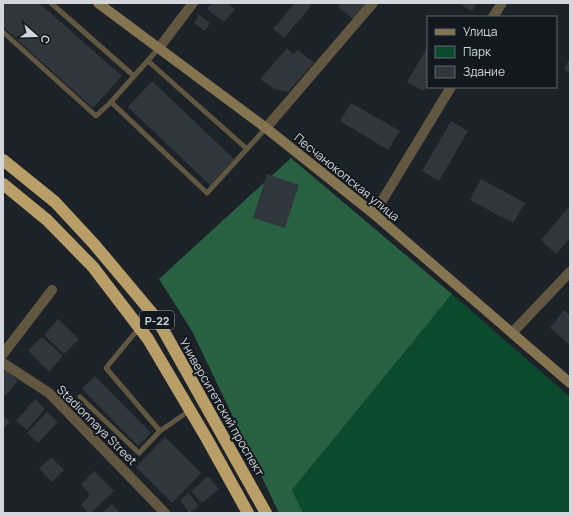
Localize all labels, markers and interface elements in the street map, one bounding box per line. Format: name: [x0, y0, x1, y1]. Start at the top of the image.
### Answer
north arrow: [16, 16, 56, 56]
legend: [427, 16, 557, 88]
text: Улица: [463, 23, 497, 40]
text: С: [37, 33, 54, 46]
text: Парк: [463, 43, 492, 60]
text: Здание: [463, 63, 505, 80]
street label: Песчанокопская улица: [291, 129, 403, 225]
road number: Р-22: [140, 311, 174, 329]
street label: Университетский проспект: [176, 335, 268, 479]
street label: Stadionnaya Street: [53, 381, 141, 469]

